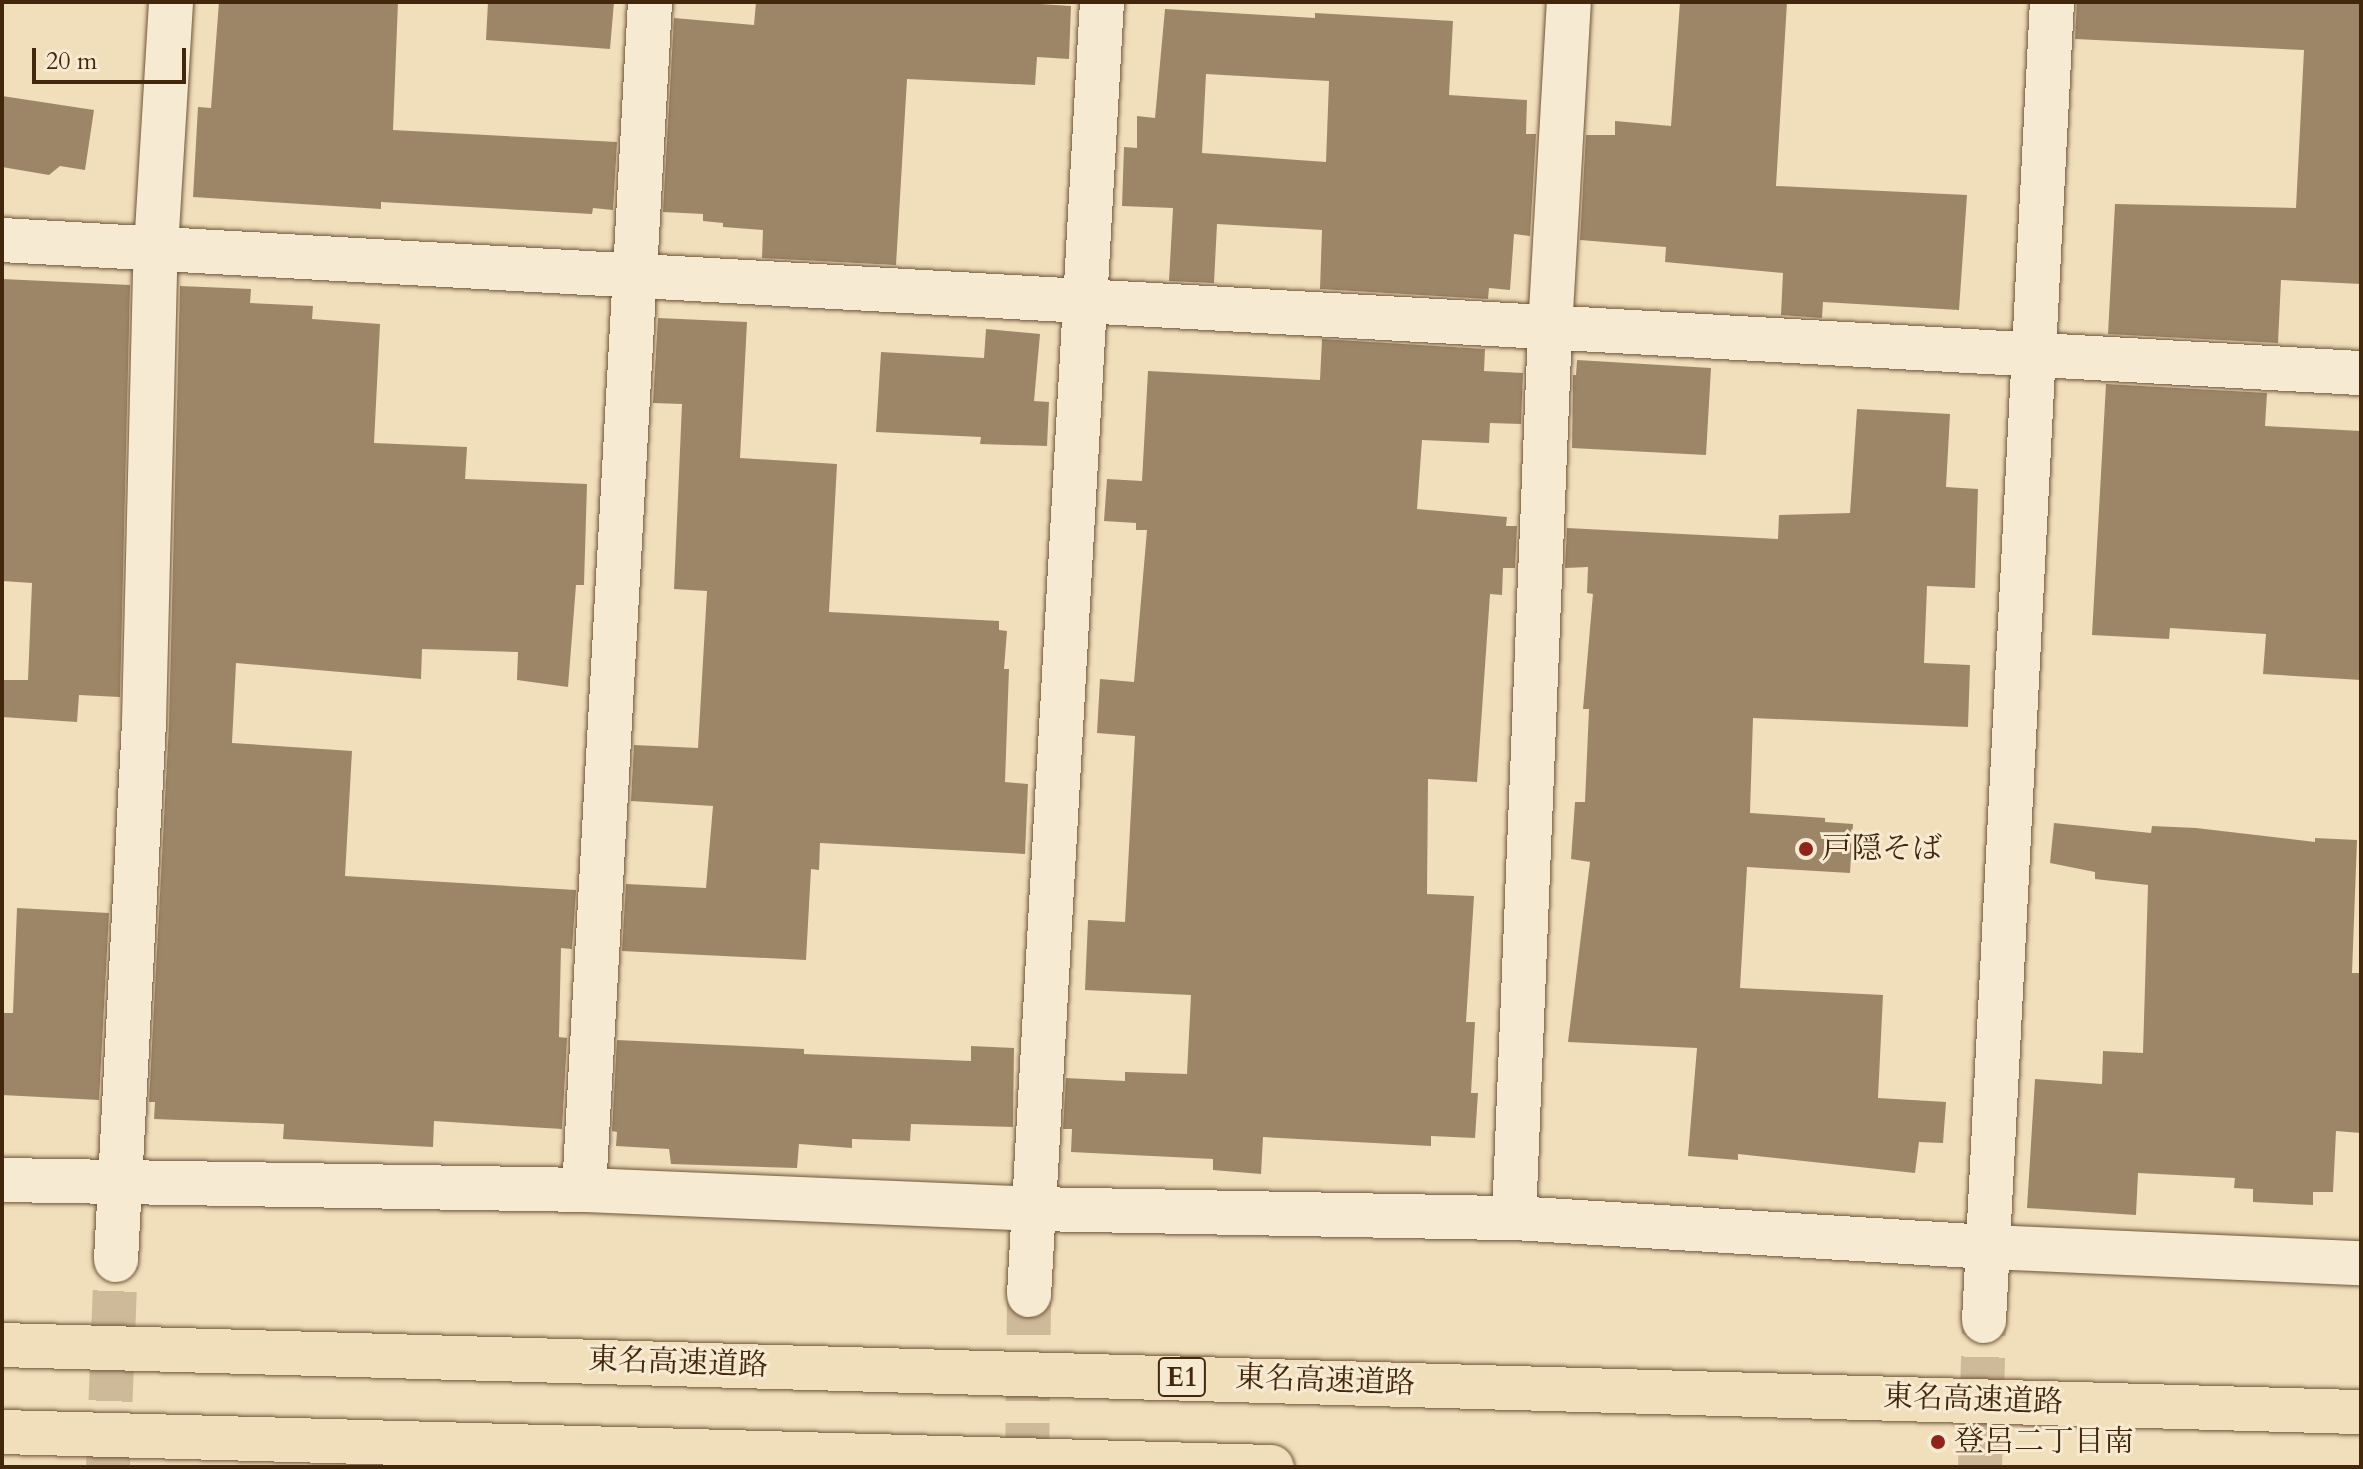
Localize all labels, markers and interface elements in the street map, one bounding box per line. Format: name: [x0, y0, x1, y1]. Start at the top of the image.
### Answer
scale bar: [36, 32, 190, 82]
text: 20 m: [46, 45, 97, 78]
place label: 戸隠そば: [1822, 831, 1942, 867]
marker: 戸隠そば: [1797, 840, 1815, 858]
street label: 東名高速道路: [587, 1342, 769, 1384]
road number: E1: [1156, 1353, 1208, 1401]
street label: 東名高速道路: [1234, 1360, 1416, 1402]
street label: 東名高速道路: [1882, 1379, 2064, 1421]
place label: 登呂二丁目南: [1954, 1424, 2134, 1460]
marker: 登呂二丁目南: [1929, 1433, 1947, 1451]

